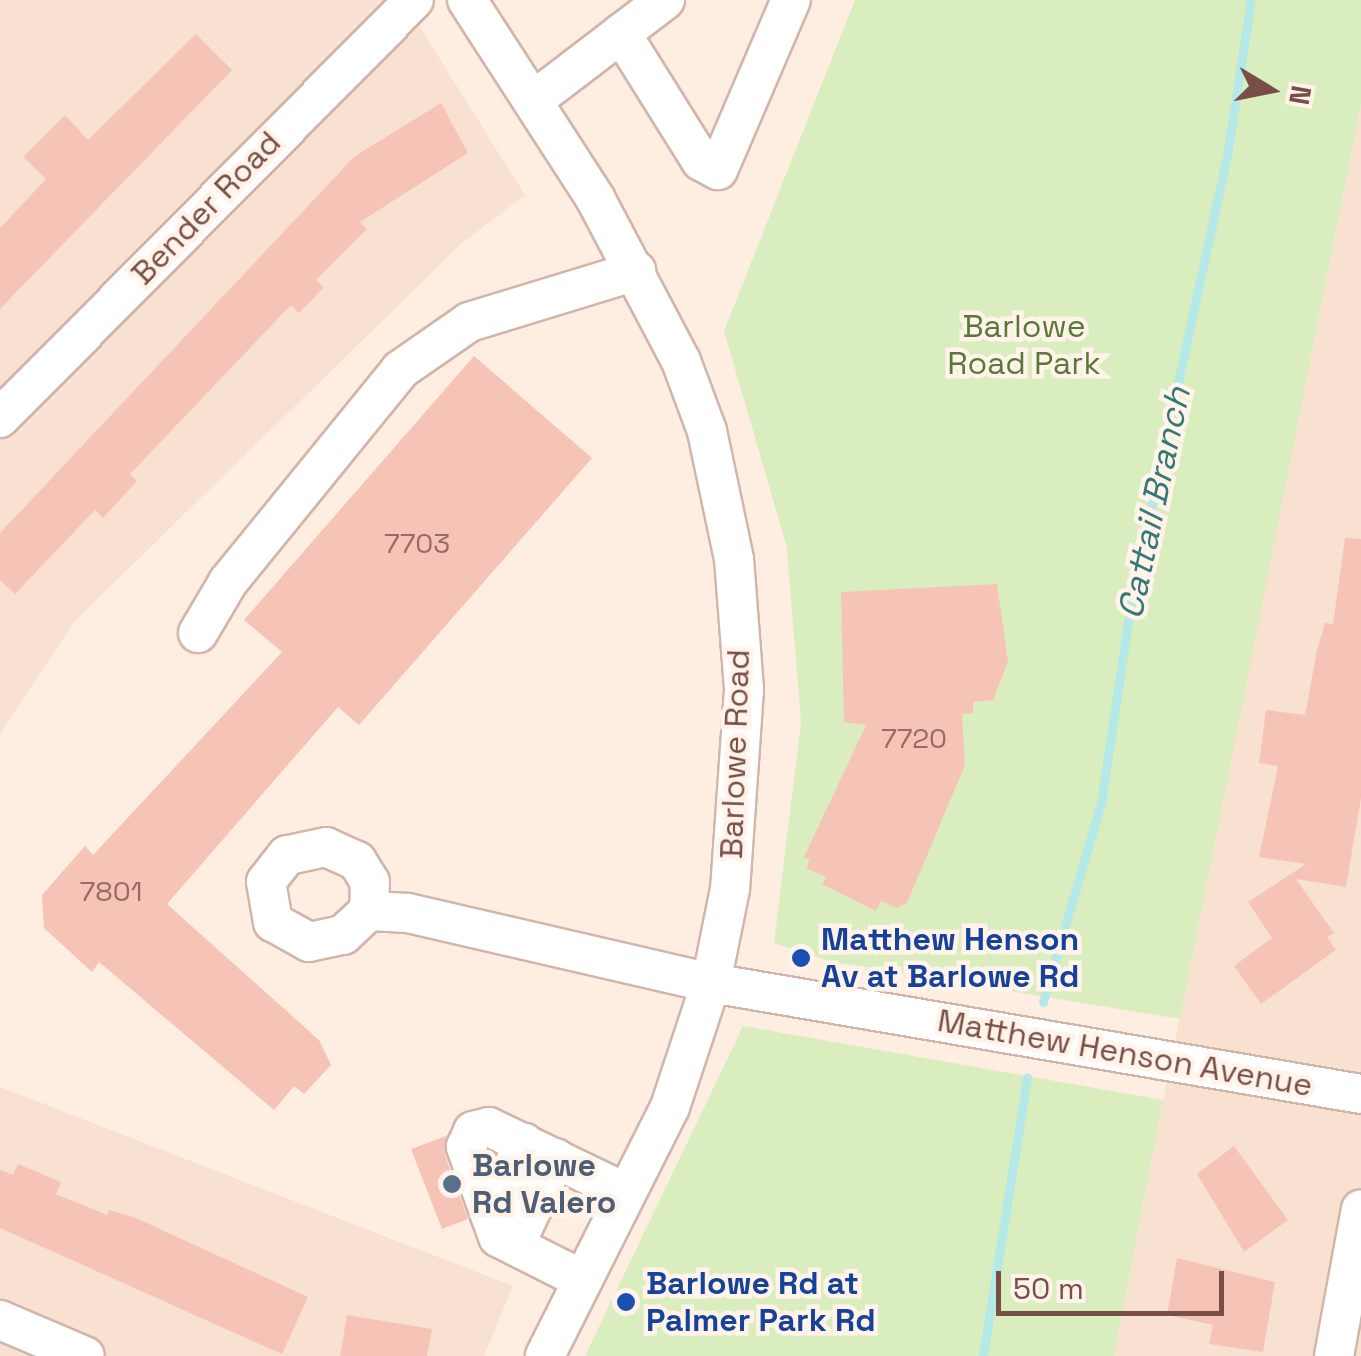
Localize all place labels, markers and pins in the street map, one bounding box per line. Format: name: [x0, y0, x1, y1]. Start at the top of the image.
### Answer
place label: Matthew Henson Av at Barlowe Rd: [821, 921, 1079, 996]
marker: Matthew Henson Av at Barlowe Rd: [790, 947, 812, 969]
place label: Barlowe Rd Valero: [472, 1147, 617, 1222]
marker: Barlowe Rd Valero: [441, 1173, 463, 1195]
place label: Barlowe Rd at Palmer Park Rd: [646, 1265, 876, 1340]
marker: Barlowe Rd at Palmer Park Rd: [615, 1291, 637, 1313]

